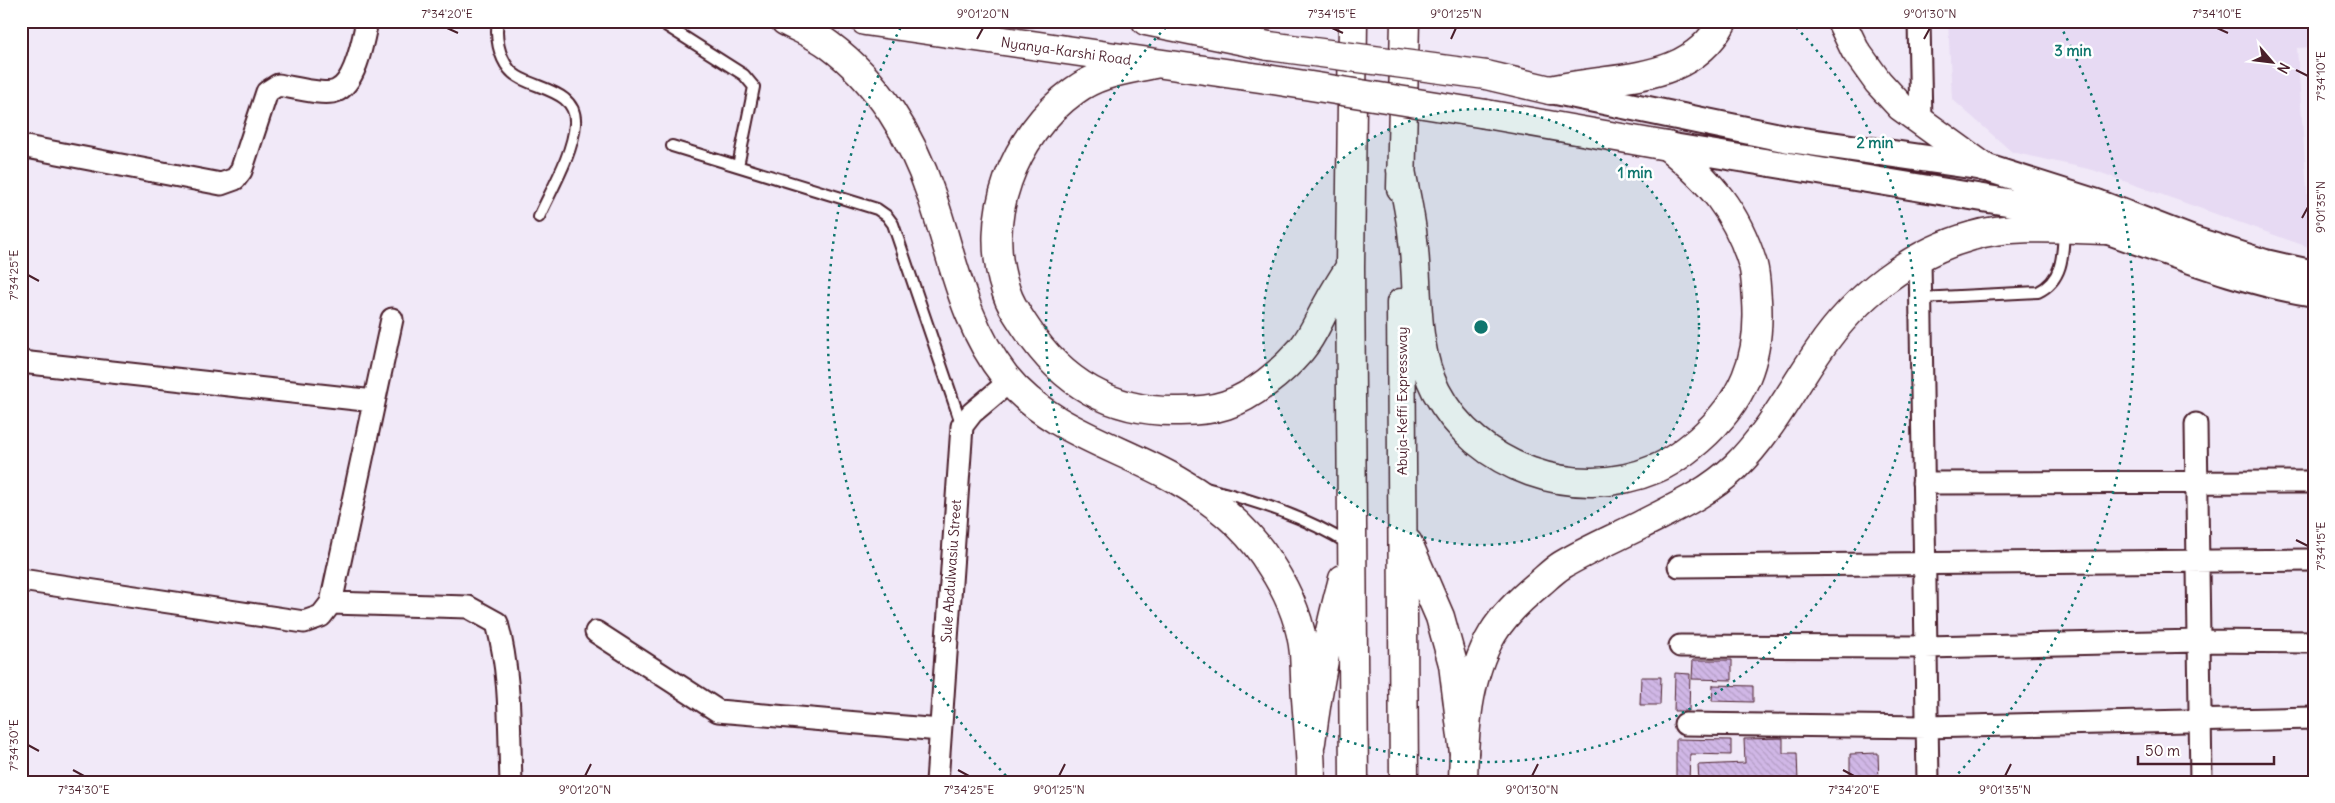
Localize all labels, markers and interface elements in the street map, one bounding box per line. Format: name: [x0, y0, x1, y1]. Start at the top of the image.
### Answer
text: 7°34'20"E: [421, 6, 473, 21]
text: 9°01'20"N: [957, 6, 1009, 21]
text: 7°34'15"E: [1308, 6, 1356, 21]
text: 9°01'25"N: [1430, 6, 1482, 21]
text: 9°01'30"N: [1904, 6, 1956, 21]
text: 7°34'10"E: [2192, 6, 2242, 21]
street label: Nyanya-Karshi Road: [1000, 33, 1132, 69]
north arrow: [2248, 38, 2298, 88]
text: 3 min: [2054, 41, 2092, 60]
text: 7°34'10"E: [2313, 51, 2328, 101]
text: N: [2273, 60, 2294, 77]
text: 2 min: [1857, 133, 1894, 152]
text: 1 min: [1618, 163, 1653, 182]
text: 9°01'35"N: [2313, 181, 2328, 233]
text: 7°34'25"E: [6, 250, 21, 300]
centre of rings: [1472, 318, 1490, 336]
street label: Abuja-Keffi Expressway: [1393, 327, 1411, 475]
street label: Sule Abdulwasiu Street: [937, 498, 965, 643]
text: 7°34'15"E: [2313, 522, 2328, 570]
text: 7°34'30"E: [6, 719, 21, 771]
scale bar: [2138, 733, 2274, 765]
text: 50 m: [2145, 741, 2180, 760]
text: 7°34'30"E: [58, 782, 110, 797]
text: 9°01'20"N: [559, 782, 611, 797]
text: 7°34'25"E: [944, 782, 994, 797]
text: 9°01'25"N: [1033, 782, 1085, 797]
text: 9°01'30"N: [1506, 782, 1558, 797]
text: 7°34'20"E: [1828, 782, 1880, 797]
text: 9°01'35"N: [1979, 782, 2031, 797]

